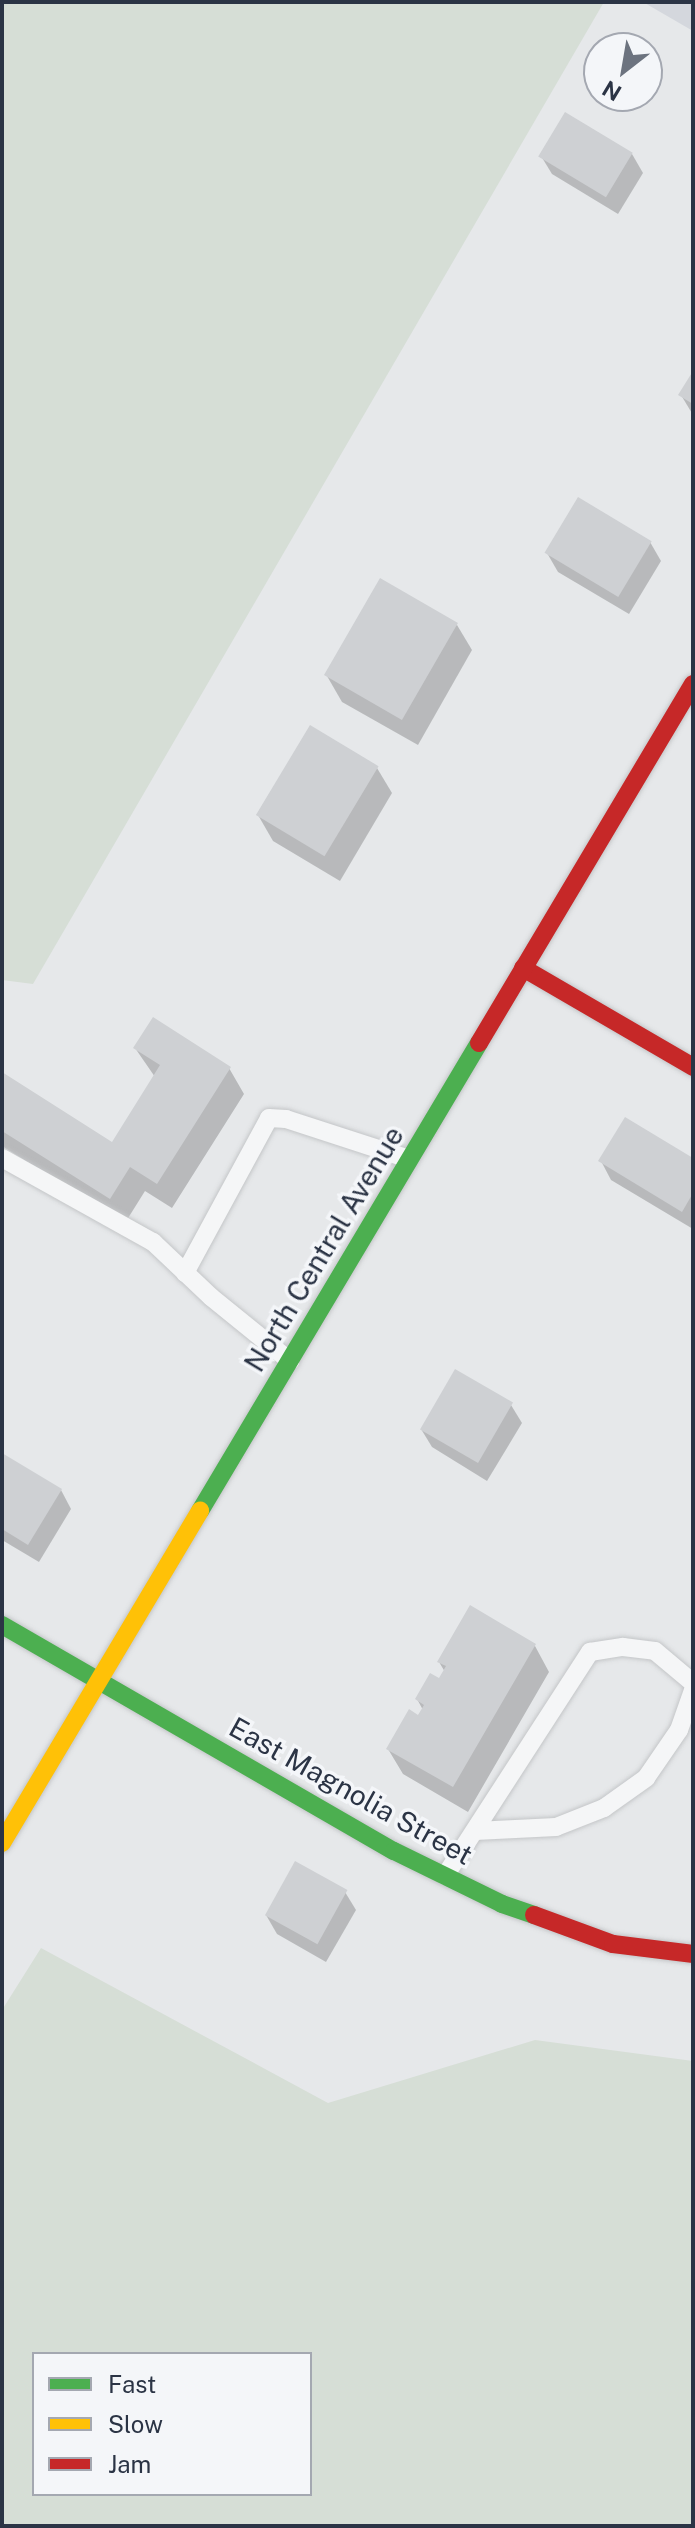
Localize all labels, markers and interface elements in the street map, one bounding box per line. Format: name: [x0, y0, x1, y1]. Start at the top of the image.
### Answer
north arrow: [583, 32, 663, 112]
text: N: [598, 75, 626, 106]
street label: North Central Avenue: [237, 1120, 411, 1378]
street label: East Magnolia Street: [223, 1710, 479, 1872]
legend: [32, 2352, 312, 2496]
text: Fast: [108, 2370, 156, 2398]
text: Slow: [108, 2410, 163, 2438]
text: Jam: [108, 2450, 151, 2478]

